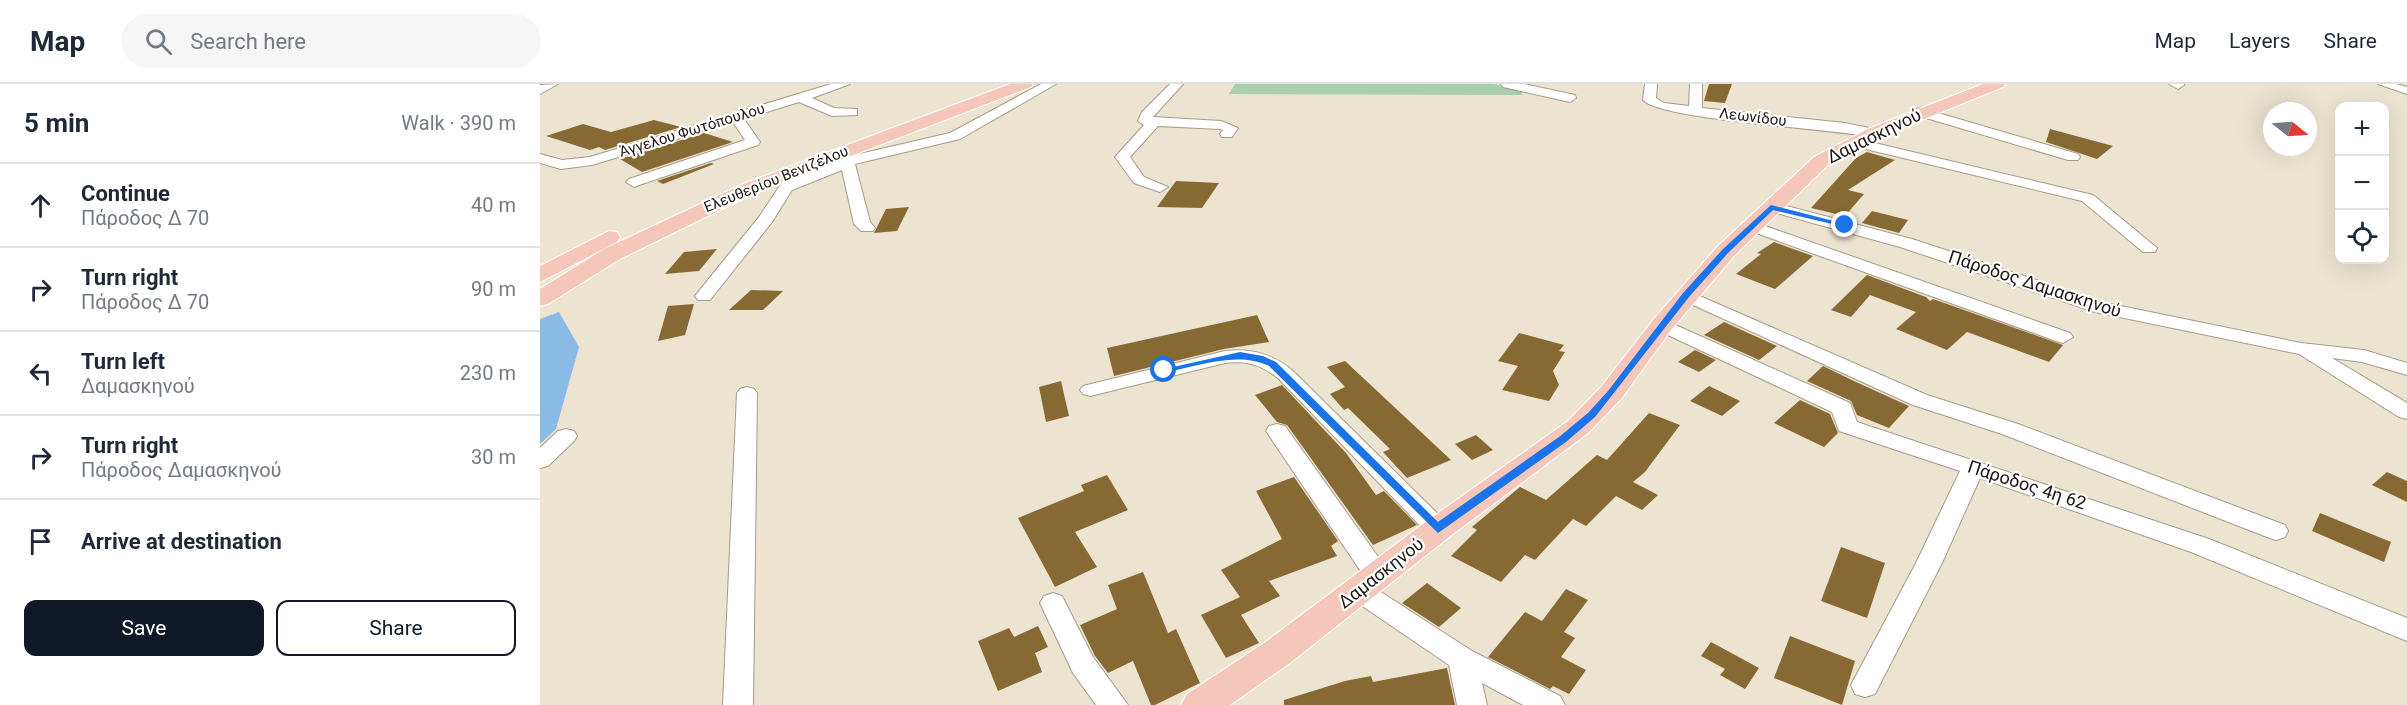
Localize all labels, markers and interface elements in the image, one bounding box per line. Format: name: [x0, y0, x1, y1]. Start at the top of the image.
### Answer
search box: [121, 14, 541, 68]
text: Map: [30, 25, 85, 58]
icon: search: [142, 25, 175, 58]
text: Search here: [190, 29, 306, 54]
text: Map: [2154, 29, 2196, 53]
text: Layers: [2229, 29, 2290, 53]
text: Share: [2323, 29, 2377, 53]
street label: Άγγελου Φωτόπουλου: [617, 99, 767, 161]
north arrow: [2263, 102, 2317, 156]
map controls: [2335, 102, 2389, 264]
button: +: [2335, 102, 2389, 156]
street label: Λεωνίδου: [1718, 104, 1788, 130]
street label: Δαμασκηνού: [1823, 104, 1924, 167]
text: 5 min: [24, 108, 89, 138]
text: Walk · 390 m: [401, 111, 516, 135]
street label: Ελευθερίου Βενιζέλου: [701, 142, 851, 216]
button: −: [2335, 156, 2389, 210]
text: Continue: [81, 181, 170, 206]
icon: ahead: [24, 189, 57, 222]
text: 40 m: [471, 193, 516, 217]
text: Πάροδος Δ 70: [81, 206, 209, 230]
button: locate: [2335, 210, 2389, 264]
route end: [1831, 211, 1857, 237]
street label: Πάροδος Δαμασκηνού: [1946, 246, 2124, 321]
text: Turn right: [81, 265, 178, 290]
icon: right: [24, 273, 57, 306]
text: 90 m: [471, 277, 516, 301]
text: Πάροδος Δ 70: [81, 290, 209, 314]
text: Turn left: [81, 349, 165, 374]
route start: [1150, 356, 1176, 382]
icon: left: [24, 357, 57, 390]
text: 230 m: [460, 361, 516, 385]
text: Δαμασκηνού: [81, 374, 195, 398]
text: Turn right: [81, 433, 178, 458]
icon: right: [24, 441, 57, 474]
text: 30 m: [471, 445, 516, 469]
street label: Πάροδος 4η 62: [1965, 456, 2089, 514]
text: Πάροδος Δαμασκηνού: [81, 458, 282, 482]
icon: arrive: [24, 525, 57, 558]
text: Arrive at destination: [81, 529, 282, 554]
street label: Δαμασκηνού: [1334, 533, 1427, 612]
button: Save: [24, 600, 264, 656]
button: Share: [276, 600, 516, 656]

